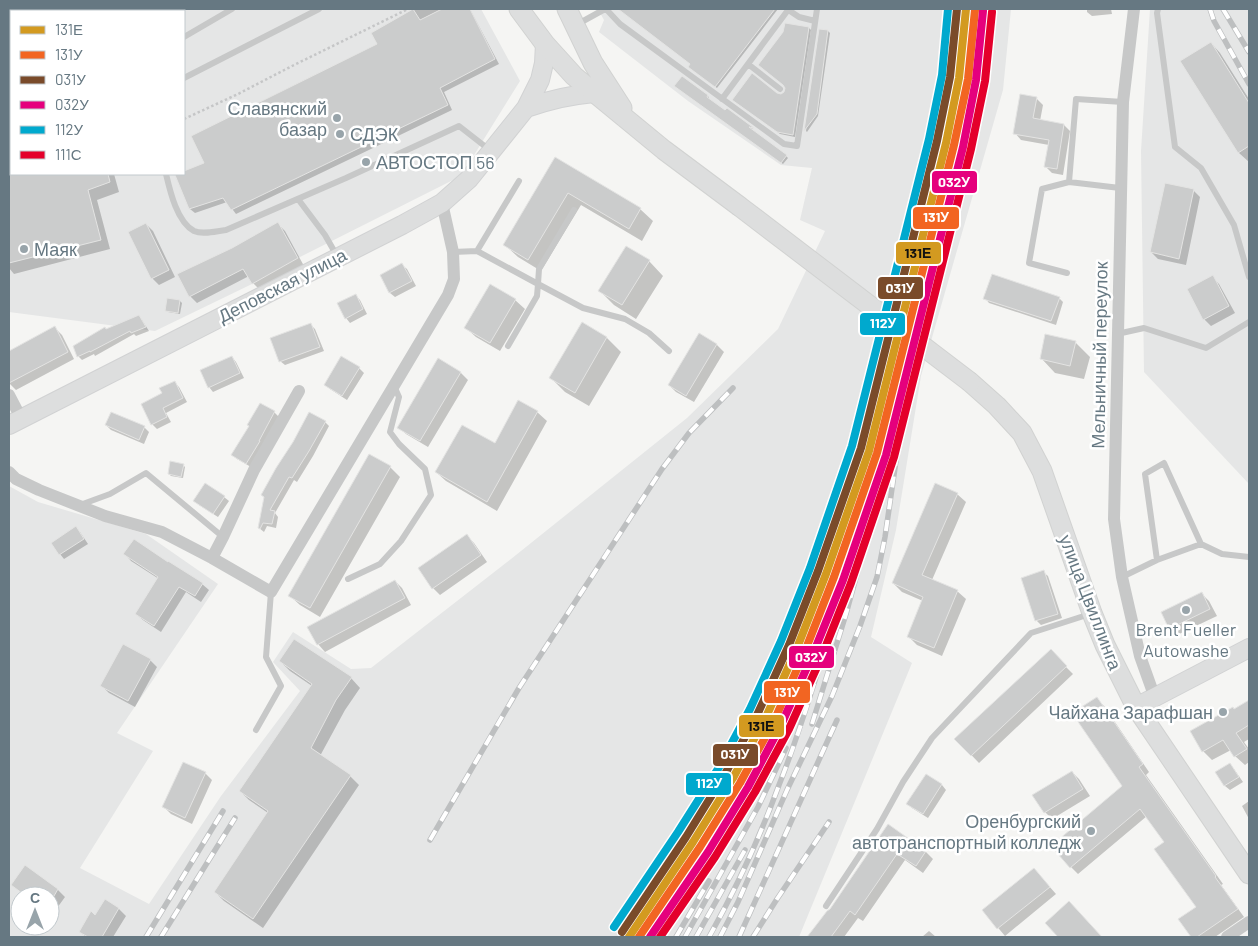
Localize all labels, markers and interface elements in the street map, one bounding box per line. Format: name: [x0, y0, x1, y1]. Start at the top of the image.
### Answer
legend: [10, 10, 185, 175]
text: 131Е: [55, 20, 83, 38]
text: 131У: [55, 45, 83, 63]
text: 031У: [55, 70, 86, 88]
text: 032У: [55, 95, 89, 113]
place label: Славянский базар: [227, 97, 327, 140]
marker: Славянский базар: [331, 112, 343, 124]
text: 112У: [55, 120, 84, 138]
place label: СДЭК: [350, 123, 399, 145]
marker: СДЭК: [334, 128, 346, 140]
text: 111С: [55, 145, 82, 163]
place label: АВТОСТОП 56: [376, 151, 495, 173]
marker: АВТОСТОП 56: [360, 156, 372, 168]
line badge: 032У: [931, 170, 978, 194]
text: 032У: [938, 173, 970, 190]
line badge: 131У: [912, 206, 960, 230]
text: 131У: [923, 208, 949, 225]
place label: Маяк: [34, 238, 77, 260]
line badge: 131Е: [895, 241, 942, 265]
marker: Маяк: [18, 243, 30, 255]
street label: Деповская улица: [214, 243, 351, 327]
text: 131Е: [905, 244, 931, 261]
street label: Мельничный переулок: [1086, 261, 1112, 449]
line badge: 031У: [877, 276, 924, 300]
text: 031У: [885, 279, 915, 296]
line badge: 112У: [859, 312, 906, 336]
text: 112У: [870, 314, 897, 331]
street label: улица Цвиллинга: [1055, 531, 1127, 674]
marker: Brent Fueller Autowashe: [1180, 604, 1192, 616]
place label: Brent Fueller Autowashe: [1136, 618, 1237, 661]
line badge: 032У: [788, 645, 835, 669]
text: 032У: [795, 648, 827, 665]
line badge: 131У: [763, 680, 811, 704]
text: 131У: [774, 683, 800, 700]
place label: Чайхана Зарафшан: [1048, 701, 1213, 723]
marker: Чайхана Зарафшан: [1217, 706, 1229, 718]
line badge: 131Е: [738, 714, 785, 738]
text: 131Е: [748, 717, 774, 734]
line badge: 031У: [712, 743, 759, 767]
text: 031У: [720, 745, 750, 762]
line badge: 112У: [685, 772, 732, 796]
text: 112У: [696, 774, 723, 791]
place label: Оренбургский автотранспортный колледж: [852, 810, 1081, 853]
marker: Оренбургский автотранспортный колледж: [1085, 825, 1097, 837]
north arrow: [10, 886, 60, 936]
text: С: [30, 889, 40, 906]

